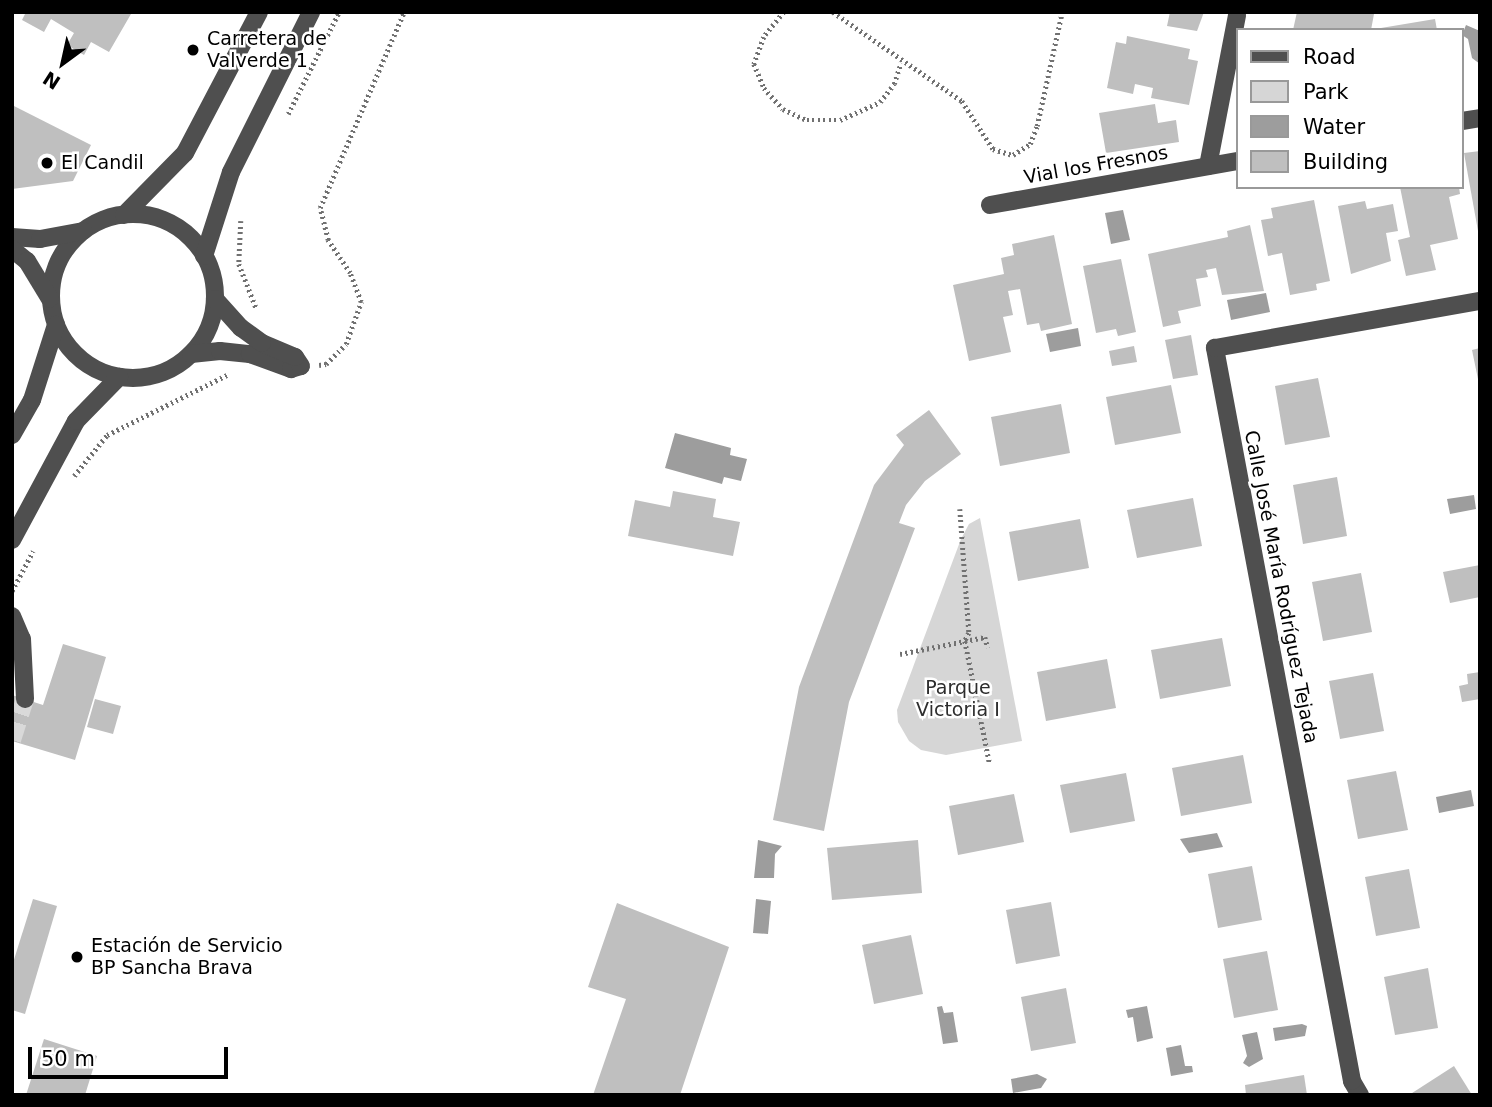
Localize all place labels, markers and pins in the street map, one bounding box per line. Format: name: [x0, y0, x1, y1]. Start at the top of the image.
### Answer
place label: Carretera de Valverde 1: [207, 28, 327, 72]
marker: Carretera de Valverde 1: [185, 42, 201, 58]
place label: El Candil: [61, 152, 144, 174]
marker: El Candil: [39, 155, 55, 171]
place label: Estación de Servicio BP Sancha Brava: [91, 935, 283, 979]
marker: Estación de Servicio BP Sancha Brava: [69, 949, 85, 965]

